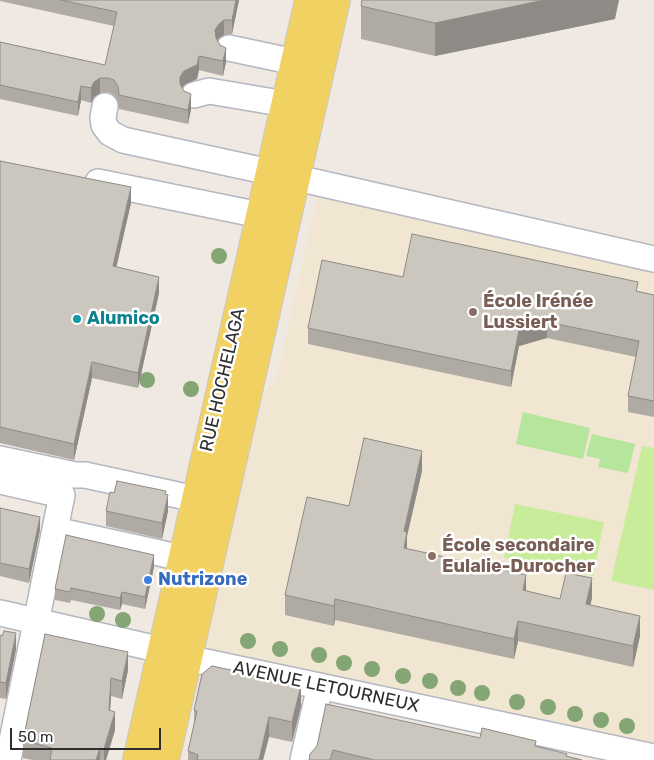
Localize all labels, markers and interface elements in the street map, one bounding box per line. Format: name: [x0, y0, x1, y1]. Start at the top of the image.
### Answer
place label: École Irénée Lussiert: [483, 291, 593, 334]
street label: RUE HOCHELAGA: [196, 306, 250, 454]
marker: École Irénée Lussiert: [467, 306, 479, 318]
place label: Alumico: [87, 308, 160, 330]
marker: Alumico: [71, 313, 83, 325]
place label: École secondaire Eulalie-Durocher: [442, 535, 595, 578]
marker: École secondaire Eulalie-Durocher: [426, 550, 438, 562]
place label: Nutrizone: [158, 569, 247, 591]
marker: Nutrizone: [142, 574, 154, 586]
street label: AVENUE LETOURNEUX: [231, 657, 421, 717]
scale bar: [12, 718, 164, 750]
text: 50 m: [18, 728, 53, 746]

